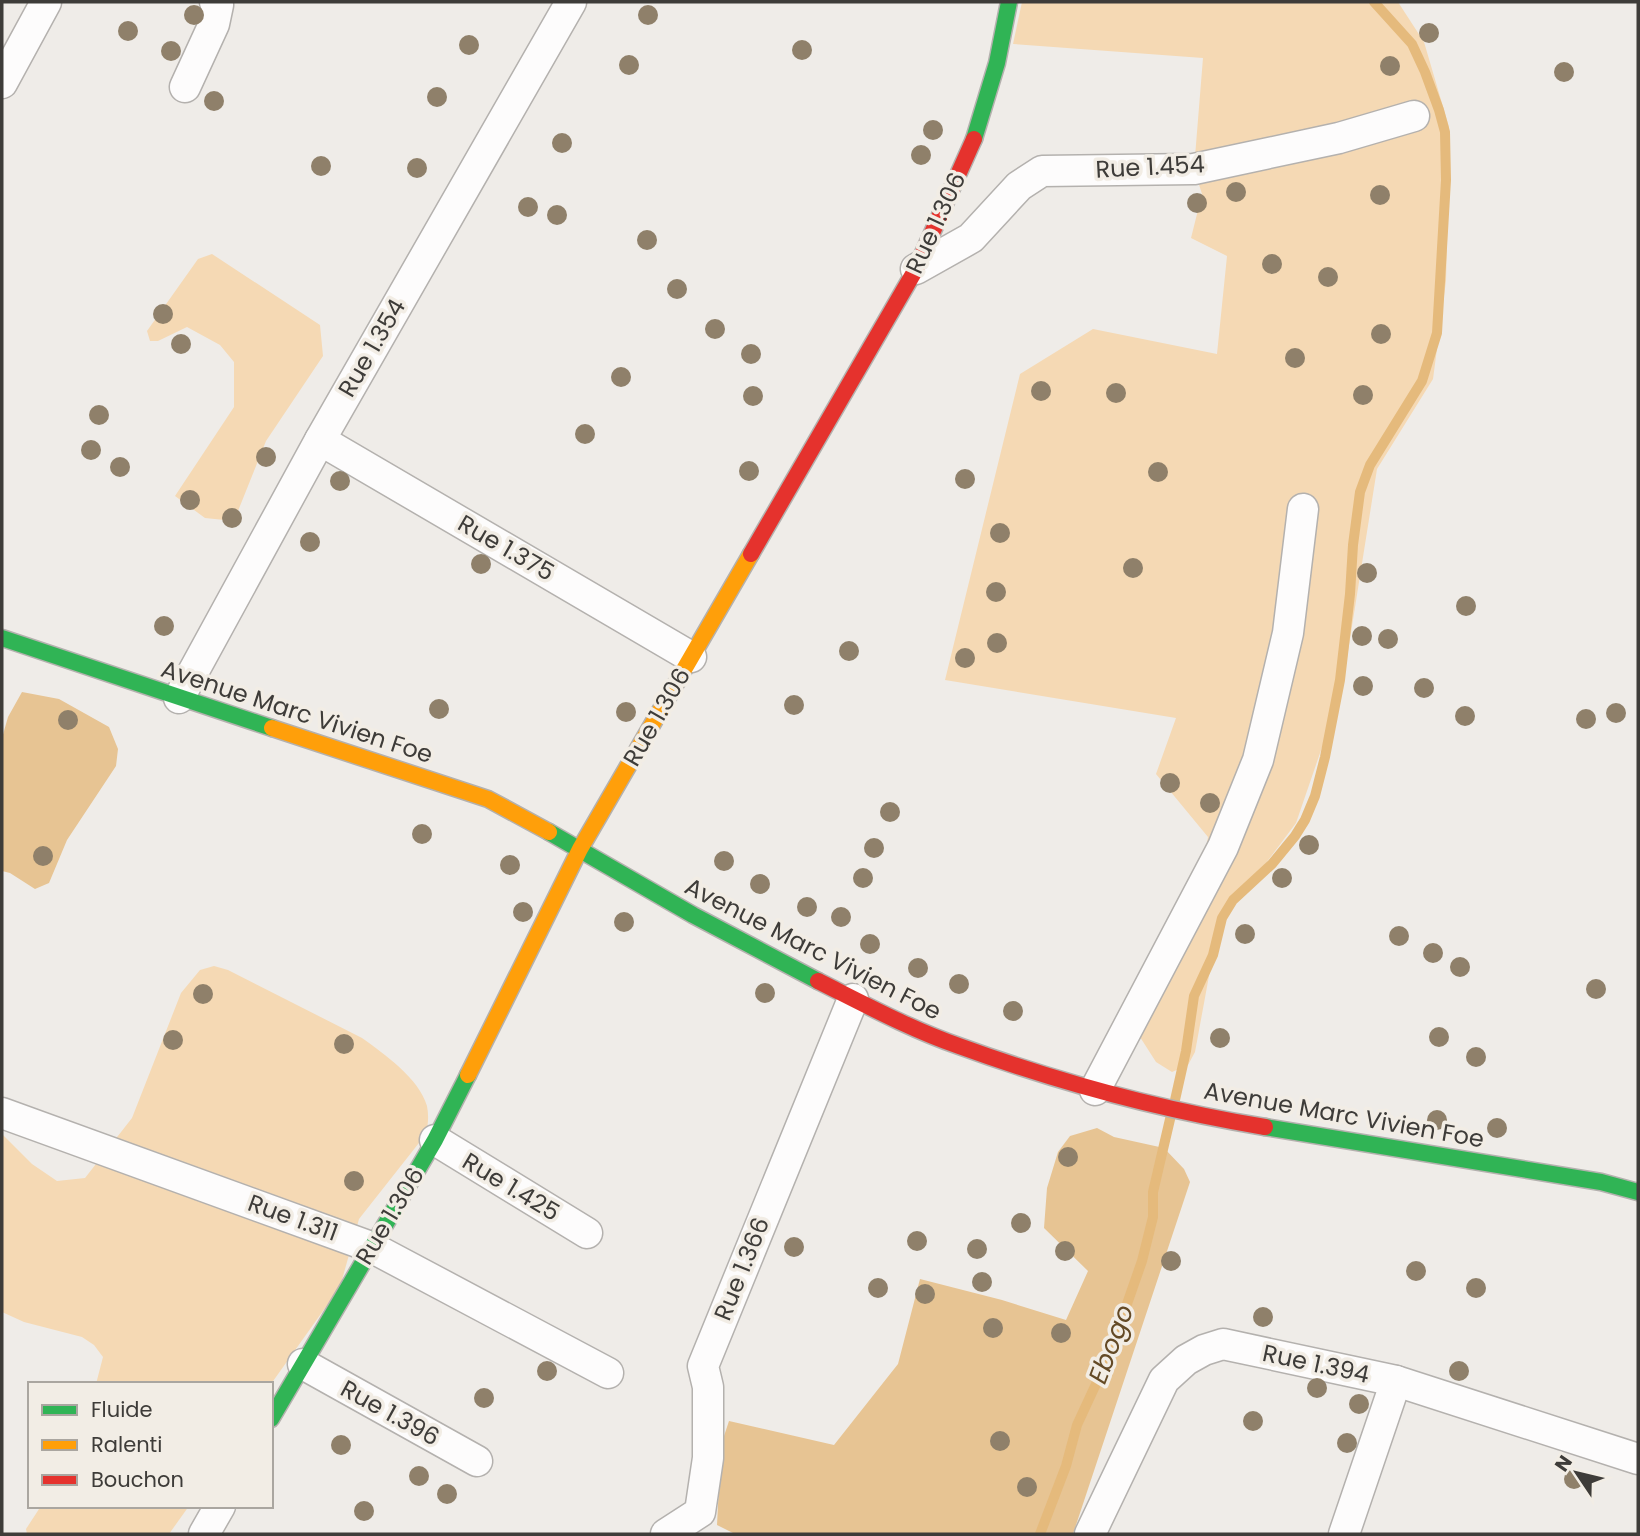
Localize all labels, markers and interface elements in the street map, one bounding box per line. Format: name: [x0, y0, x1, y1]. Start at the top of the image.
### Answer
street label: Rue 1.454: [1095, 147, 1205, 186]
street label: Rue 1.306: [898, 167, 973, 279]
street label: Rue 1.354: [330, 293, 413, 403]
street label: Rue 1.375: [452, 507, 561, 588]
street label: Avenue Marc Vivien Foe: [157, 652, 437, 771]
street label: Rue 1.306: [615, 662, 698, 772]
street label: Avenue Marc Vivien Foe: [679, 869, 947, 1028]
street label: Avenue Marc Vivien Foe: [1201, 1074, 1487, 1155]
street label: Rue 1.425: [456, 1145, 566, 1229]
street label: Rue 1.306: [348, 1161, 432, 1271]
street label: Rue 1.311: [244, 1186, 343, 1249]
street label: Rue 1.366: [706, 1212, 777, 1325]
water label: Ebogo: [1080, 1299, 1142, 1389]
street label: Rue 1.394: [1260, 1336, 1373, 1391]
street label: Rue 1.396: [335, 1372, 446, 1453]
legend: [28, 1382, 273, 1508]
text: Fluide: [91, 1395, 153, 1424]
text: Ralenti: [91, 1430, 162, 1459]
north arrow: [1542, 1438, 1612, 1508]
text: N: [1548, 1450, 1579, 1477]
text: Bouchon: [91, 1465, 184, 1494]

